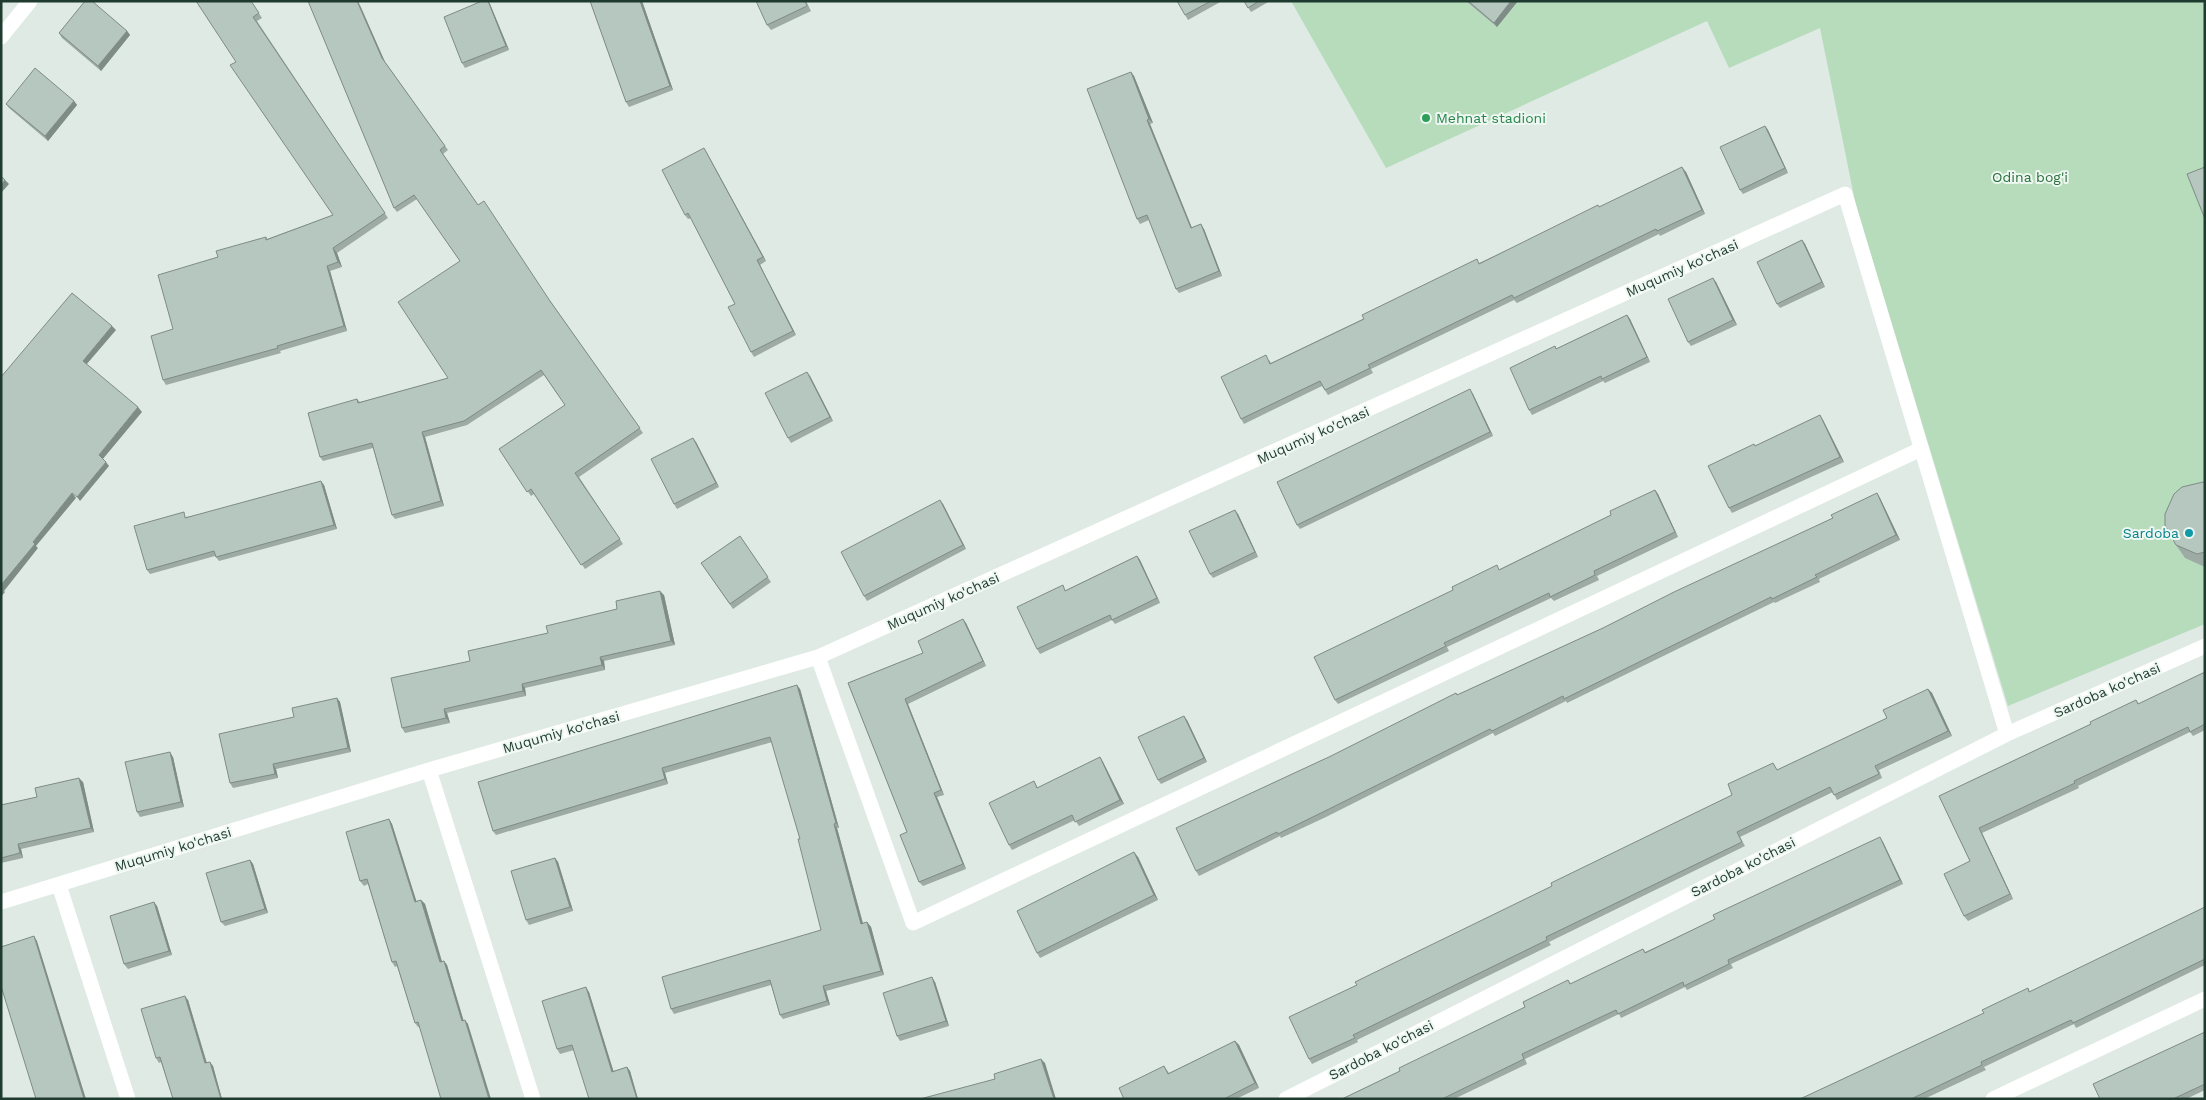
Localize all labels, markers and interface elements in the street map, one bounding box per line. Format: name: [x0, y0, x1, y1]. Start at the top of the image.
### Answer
place label: Mehnat stadioni: [1436, 110, 1546, 126]
marker: Mehnat stadioni: [1420, 112, 1432, 124]
park label: Odina bog'i: [1992, 169, 2068, 185]
street label: Muqumiy ko'chasi: [1623, 236, 1741, 300]
street label: Muqumiy ko'chasi: [1254, 403, 1372, 467]
place label: Sardoba: [2123, 525, 2179, 541]
marker: Sardoba: [2183, 527, 2195, 539]
street label: Muqumiy ko'chasi: [884, 569, 1002, 633]
street label: Sardoba ko'chasi: [2051, 659, 2163, 721]
street label: Muqumiy ko'chasi: [501, 708, 621, 756]
street label: Muqumiy ko'chasi: [113, 824, 233, 874]
street label: Sardoba ko'chasi: [1688, 834, 1798, 900]
street label: Sardoba ko'chasi: [1326, 1017, 1436, 1083]

